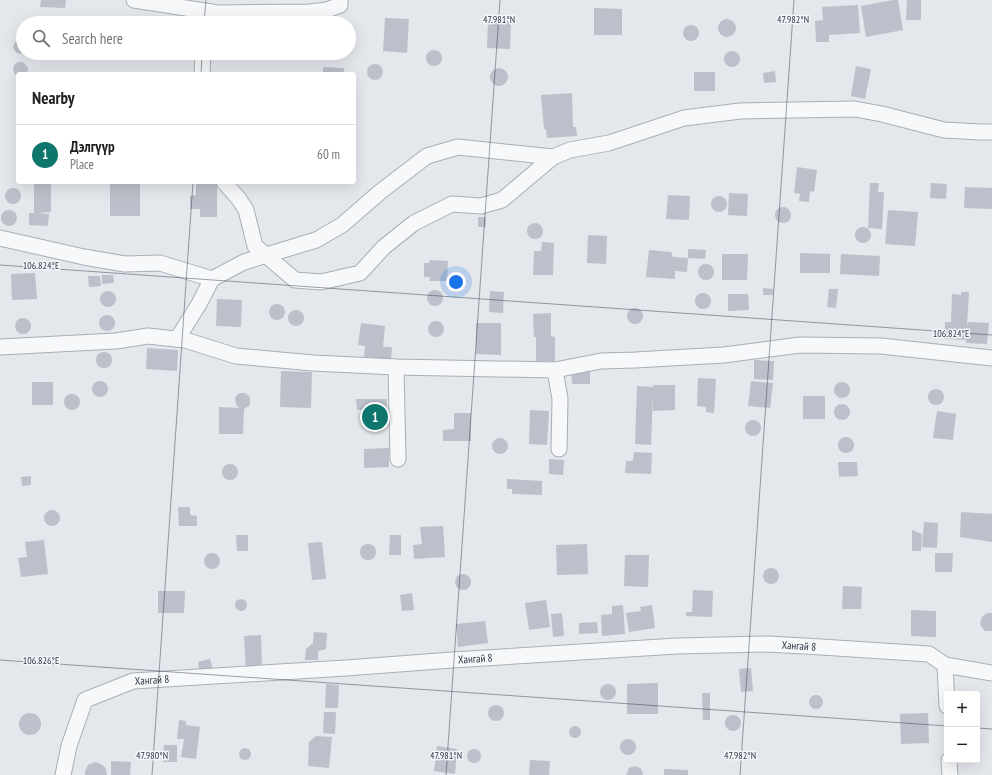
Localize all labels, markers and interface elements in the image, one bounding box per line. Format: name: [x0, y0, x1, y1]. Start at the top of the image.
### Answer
text: 47.981°N: [483, 13, 515, 26]
text: 47.982°N: [777, 13, 809, 26]
search box: [16, 16, 356, 60]
icon: search: [30, 27, 52, 49]
text: Search here: [62, 29, 123, 48]
text: Nearby: [32, 87, 75, 109]
text: Дэлгүүр: [70, 137, 115, 156]
text: 1: [42, 146, 48, 163]
text: 60 m: [317, 146, 340, 163]
text: Place: [70, 156, 94, 173]
text: 106.824°E: [23, 259, 59, 272]
your location: [446, 272, 466, 292]
text: 106.824°E: [933, 327, 969, 340]
pin: 1: [362, 402, 388, 432]
street label: Хангай 8: [781, 638, 817, 654]
street label: Хангай 8: [458, 650, 493, 667]
text: 106.826°E: [23, 654, 59, 667]
street label: Хангай 8: [134, 672, 170, 688]
map controls: [944, 691, 980, 763]
button: +: [944, 691, 980, 727]
button: −: [944, 727, 980, 763]
text: 47.980°N: [136, 749, 168, 762]
text: 47.981°N: [430, 749, 462, 762]
text: 47.982°N: [724, 749, 756, 762]

